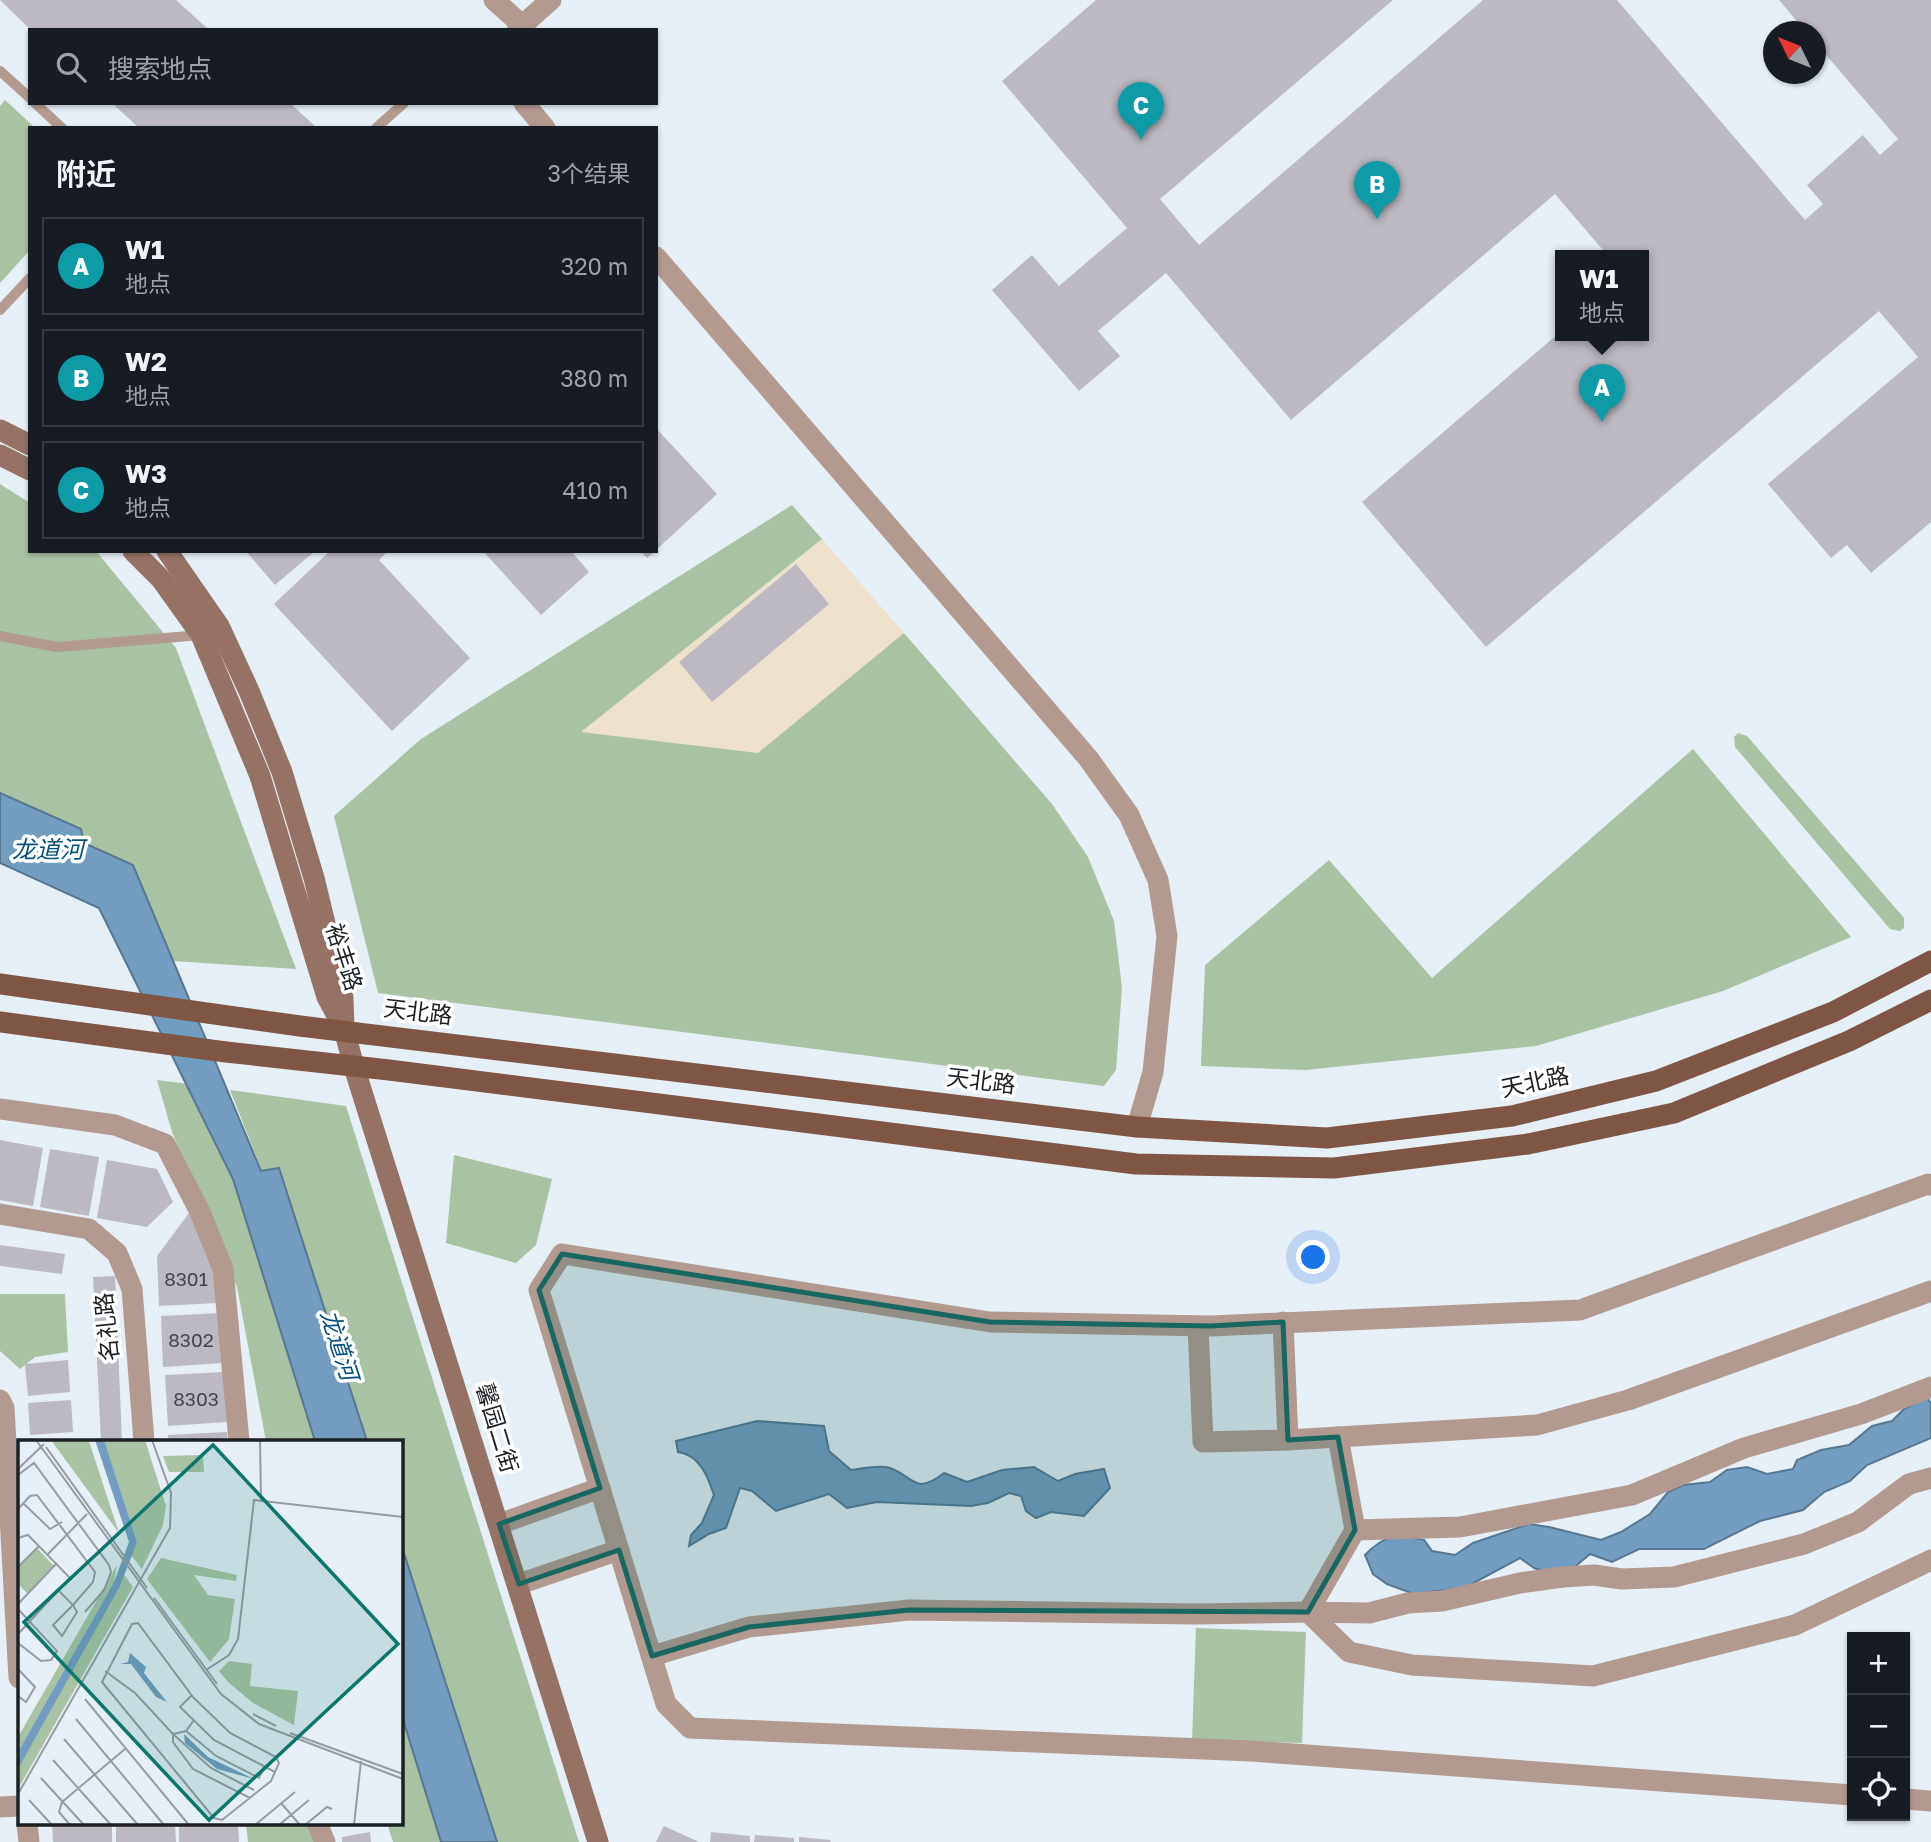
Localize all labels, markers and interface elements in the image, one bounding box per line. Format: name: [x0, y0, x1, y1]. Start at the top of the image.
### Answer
north arrow: [1763, 21, 1826, 84]
search box: [28, 28, 658, 105]
icon: search: [52, 48, 90, 86]
text: 搜索地点: [108, 53, 212, 84]
pin: C: [1118, 82, 1164, 140]
text: 附近: [56, 156, 116, 192]
text: 3个结果: [548, 159, 630, 187]
pin: B: [1354, 161, 1400, 219]
text: W1: [125, 234, 164, 265]
popup: [1555, 250, 1649, 341]
text: A: [73, 252, 89, 280]
text: 320 m: [561, 252, 628, 280]
text: W1: [1579, 263, 1618, 294]
text: 地点: [125, 269, 171, 297]
text: 地点: [1579, 298, 1625, 326]
text: W2: [125, 346, 167, 377]
text: B: [73, 364, 89, 392]
text: 380 m: [560, 364, 628, 392]
pin: A: [1579, 364, 1625, 422]
text: 地点: [125, 381, 171, 409]
text: W3: [125, 458, 167, 489]
text: C: [73, 476, 89, 504]
text: 410 m: [562, 476, 628, 504]
text: 地点: [125, 493, 171, 521]
water label: 龙道河: [12, 834, 88, 863]
street label: 裕丰路: [321, 920, 369, 994]
street label: 天北路: [382, 993, 454, 1029]
street label: 天北路: [1498, 1060, 1571, 1102]
street label: 天北路: [945, 1062, 1017, 1098]
your location: [1296, 1240, 1330, 1274]
house number: 8301: [164, 1267, 208, 1290]
street label: 名礼路: [88, 1291, 124, 1363]
water label: 龙道河: [316, 1306, 367, 1387]
house number: 8302: [168, 1328, 214, 1351]
street label: 馨园二街: [471, 1380, 525, 1476]
house number: 8303: [173, 1387, 219, 1410]
inset map: [18, 1440, 402, 1825]
map controls: [1847, 1632, 1910, 1821]
button: +: [1847, 1632, 1910, 1695]
button: −: [1847, 1695, 1910, 1758]
button: locate: [1847, 1758, 1910, 1821]

